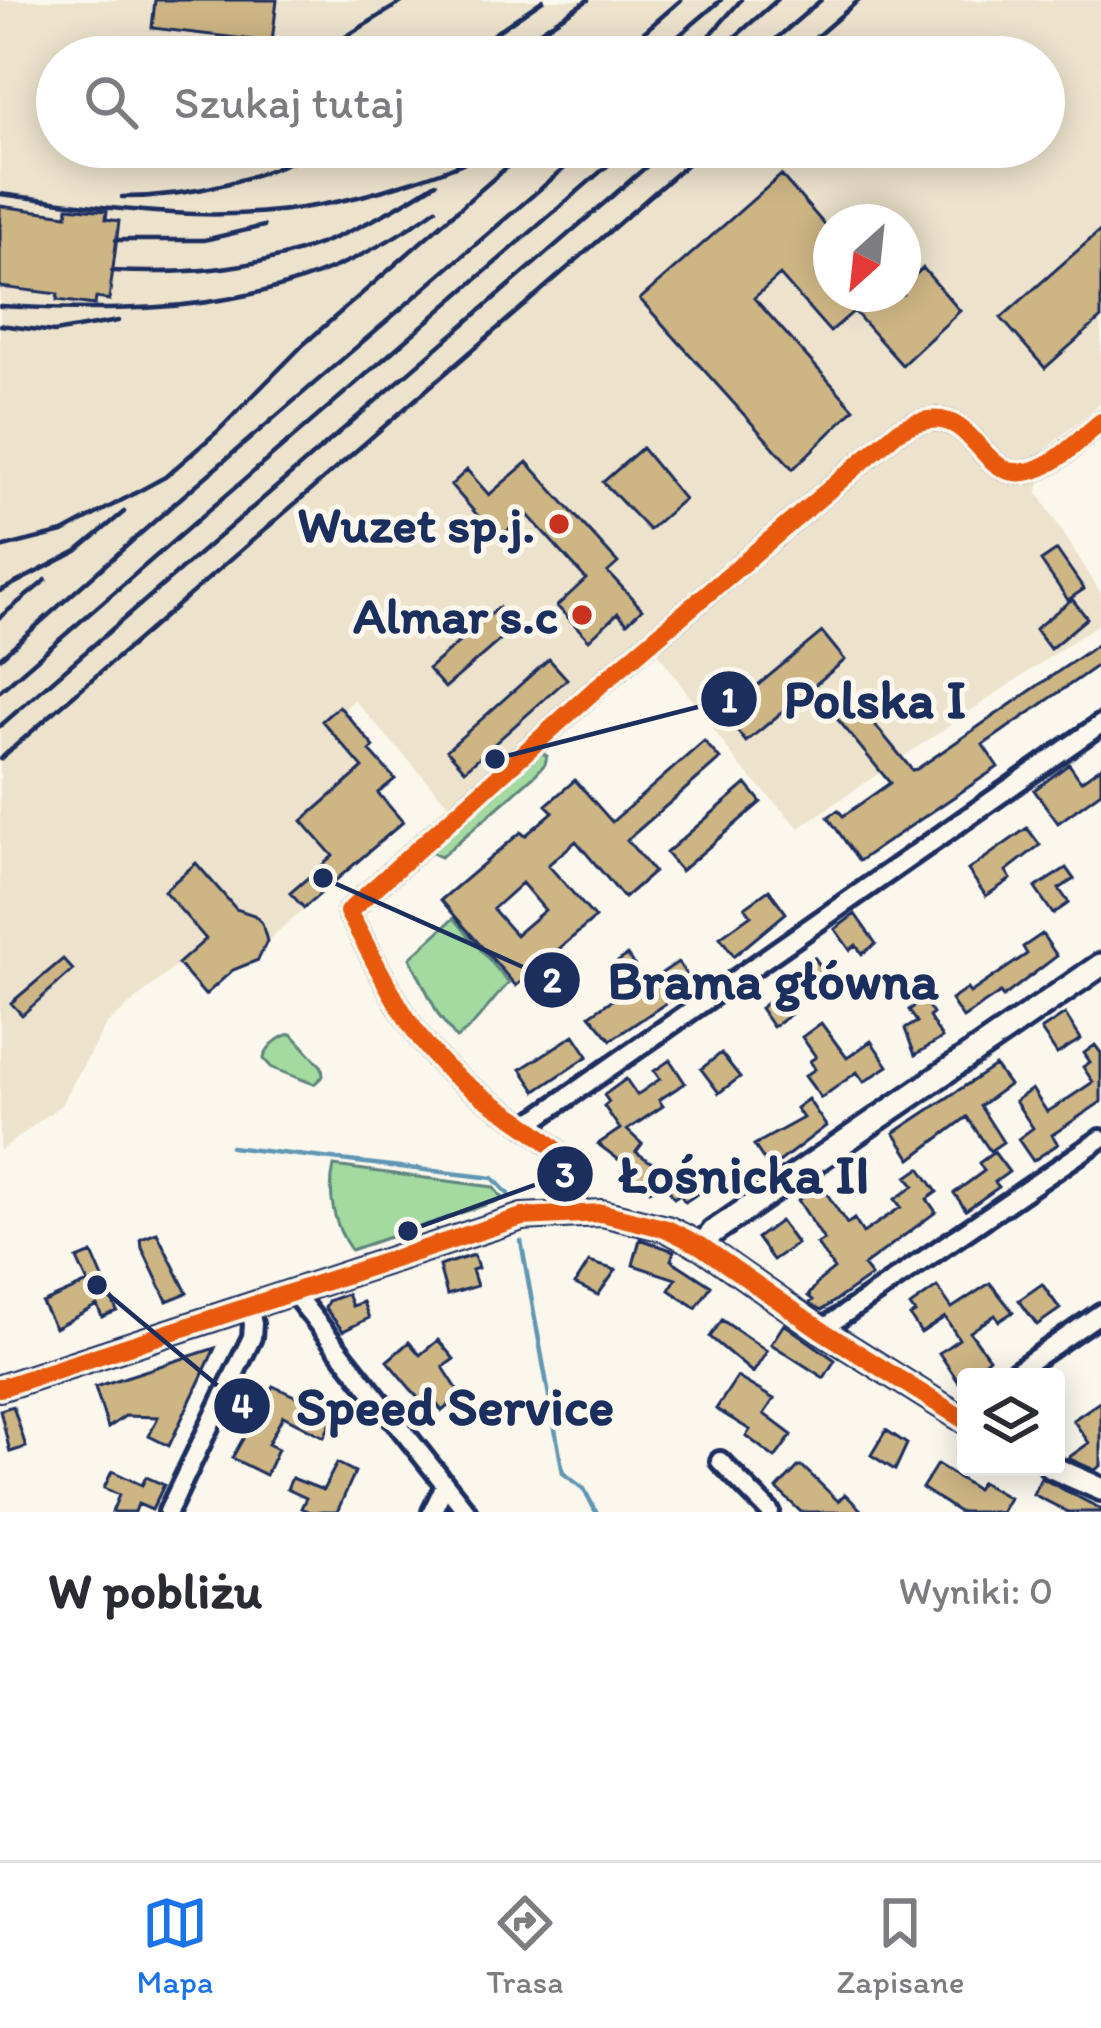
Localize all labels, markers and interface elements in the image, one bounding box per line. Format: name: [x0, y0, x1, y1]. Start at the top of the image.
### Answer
search box: [36, 36, 1065, 168]
icon: search: [78, 69, 144, 135]
text: Szukaj tutaj: [174, 75, 405, 129]
north arrow: [813, 204, 921, 312]
place label: Wuzet sp.j.: [297, 494, 535, 555]
marker: Wuzet sp.j.: [546, 511, 572, 537]
place label: Almar s.c: [353, 585, 558, 646]
marker: Almar s.c: [569, 602, 595, 628]
callout: Polska I: [699, 654, 990, 744]
text: Polska I: [784, 667, 966, 732]
text: 1: [721, 678, 738, 721]
callout: Brama główna: [522, 935, 963, 1025]
text: Brama główna: [607, 948, 939, 1013]
text: 2: [543, 958, 562, 1001]
callout: Łośnicka II: [535, 1129, 894, 1219]
text: Łośnicka II: [618, 1142, 869, 1207]
text: 3: [555, 1153, 575, 1196]
callout: Speed Service: [212, 1361, 639, 1451]
map controls: [957, 1368, 1065, 1476]
button: layers: [957, 1368, 1065, 1476]
text: Speed Service: [296, 1374, 614, 1439]
text: 4: [231, 1384, 253, 1427]
text: W pobliżu: [48, 1560, 262, 1621]
text: Wyniki: 0: [898, 1567, 1053, 1614]
tab: Mapa: [136, 1890, 213, 2001]
tab: Trasa: [486, 1890, 564, 2001]
tab: Zapisane: [836, 1890, 965, 2001]

